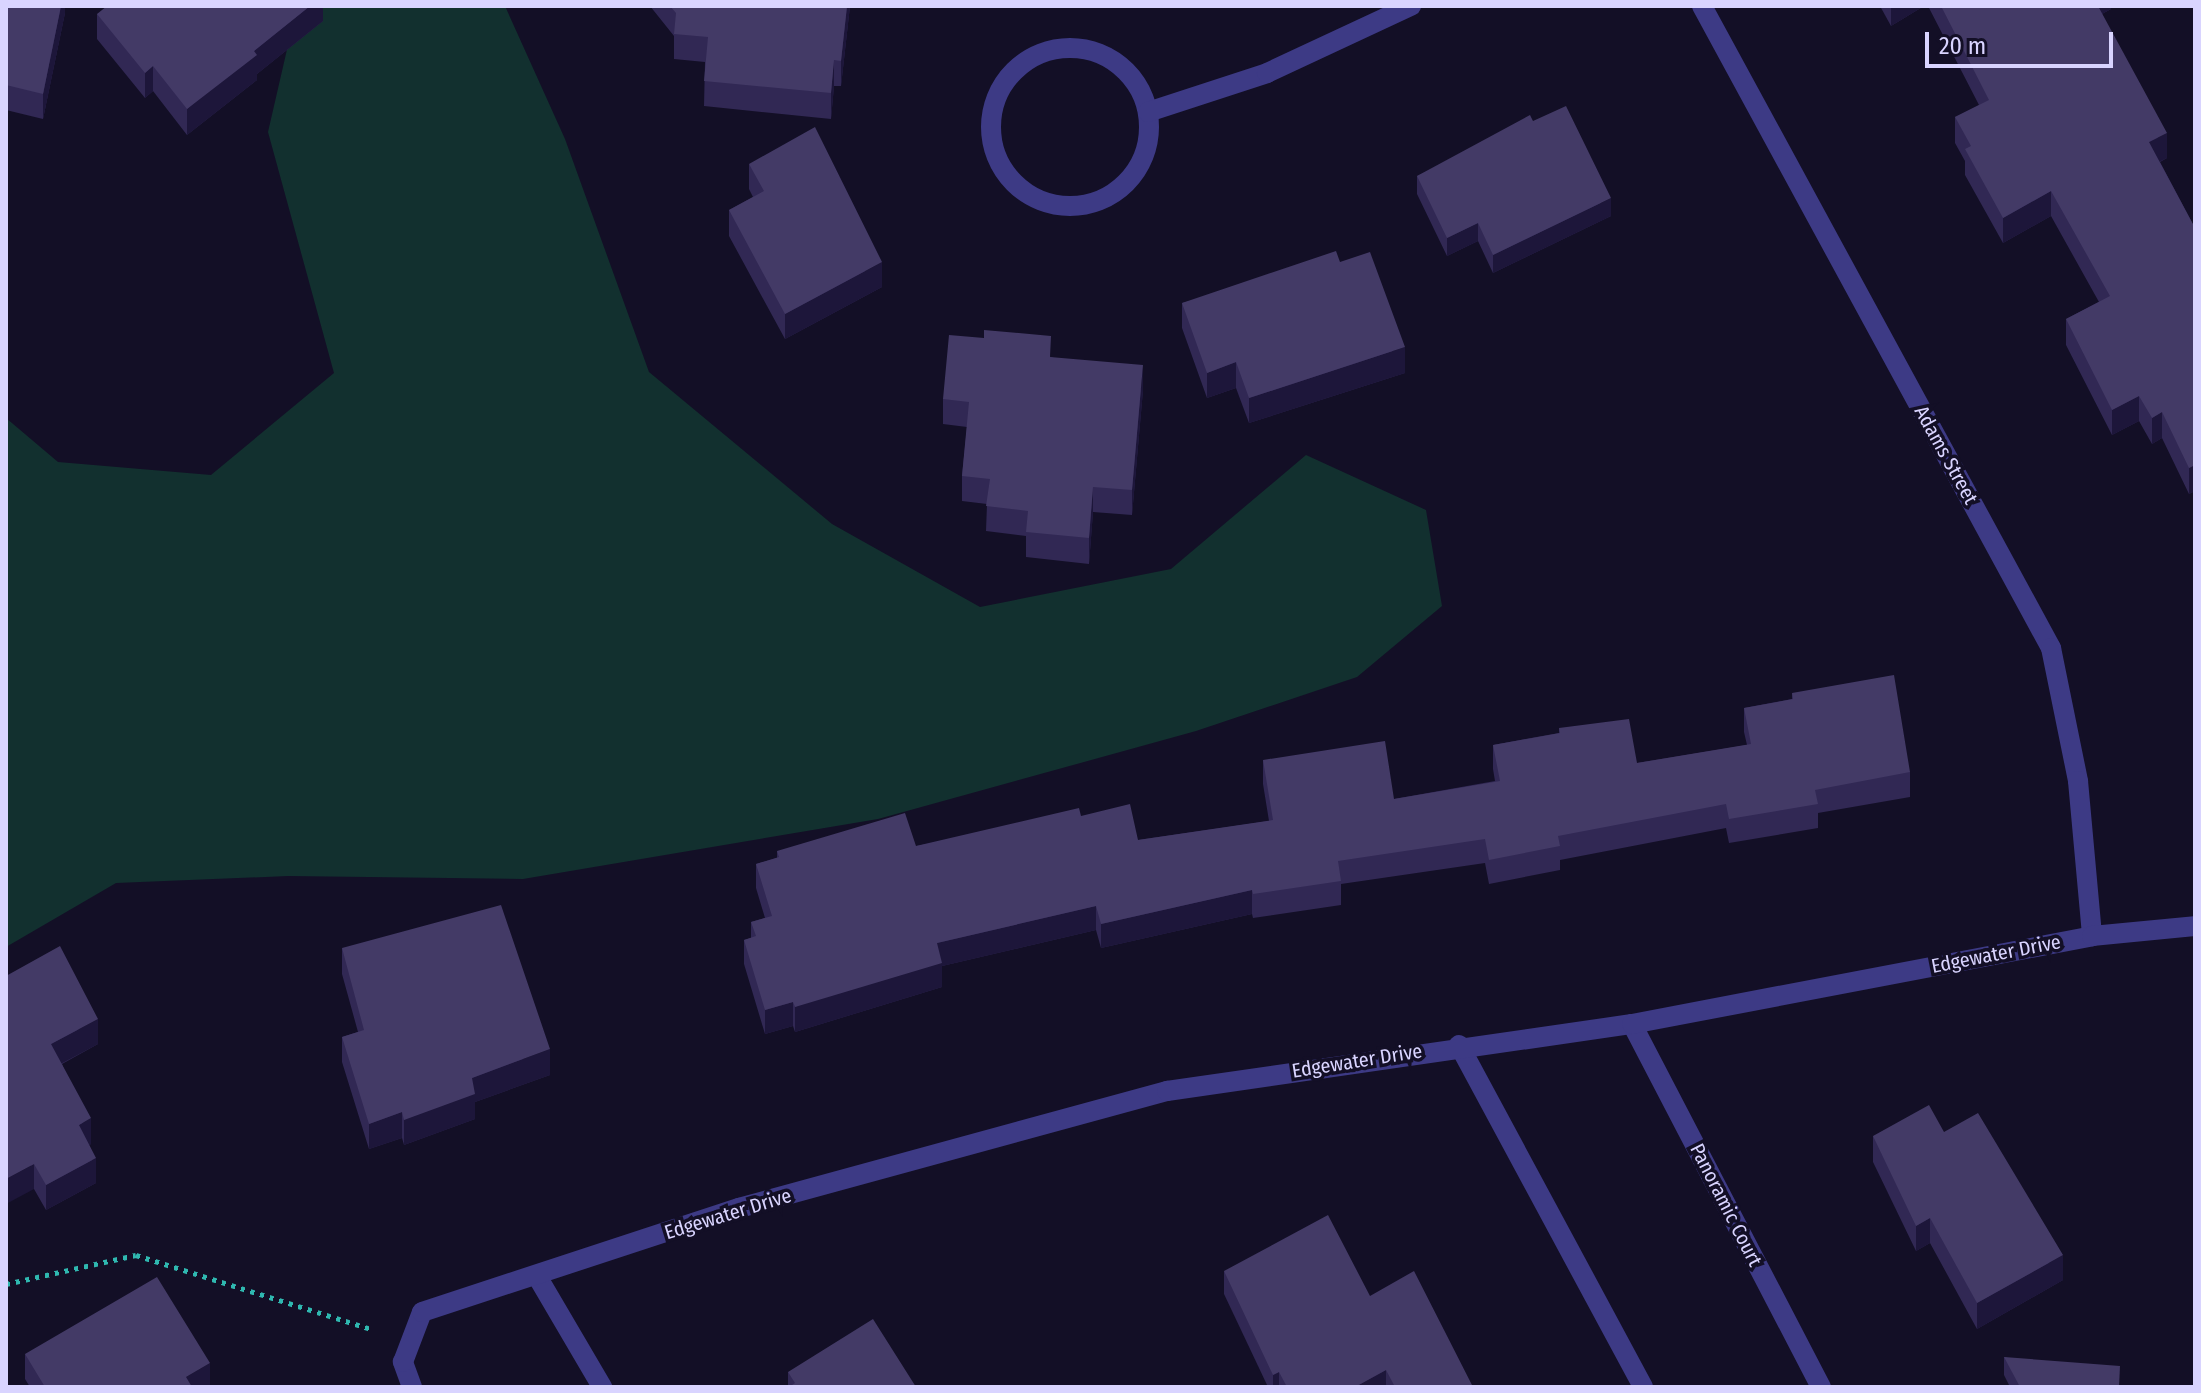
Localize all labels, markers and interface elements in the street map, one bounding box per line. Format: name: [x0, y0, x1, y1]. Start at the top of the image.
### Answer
scale bar: [1929, 16, 2117, 66]
text: 20 m: [1939, 32, 1986, 60]
street label: Adams Street: [1909, 402, 1983, 508]
street label: Edgewater Drive: [1929, 930, 2063, 978]
street label: Edgewater Drive: [1290, 1039, 1424, 1083]
street label: Panoramic Court: [1685, 1140, 1767, 1270]
street label: Edgewater Drive: [662, 1183, 794, 1245]

